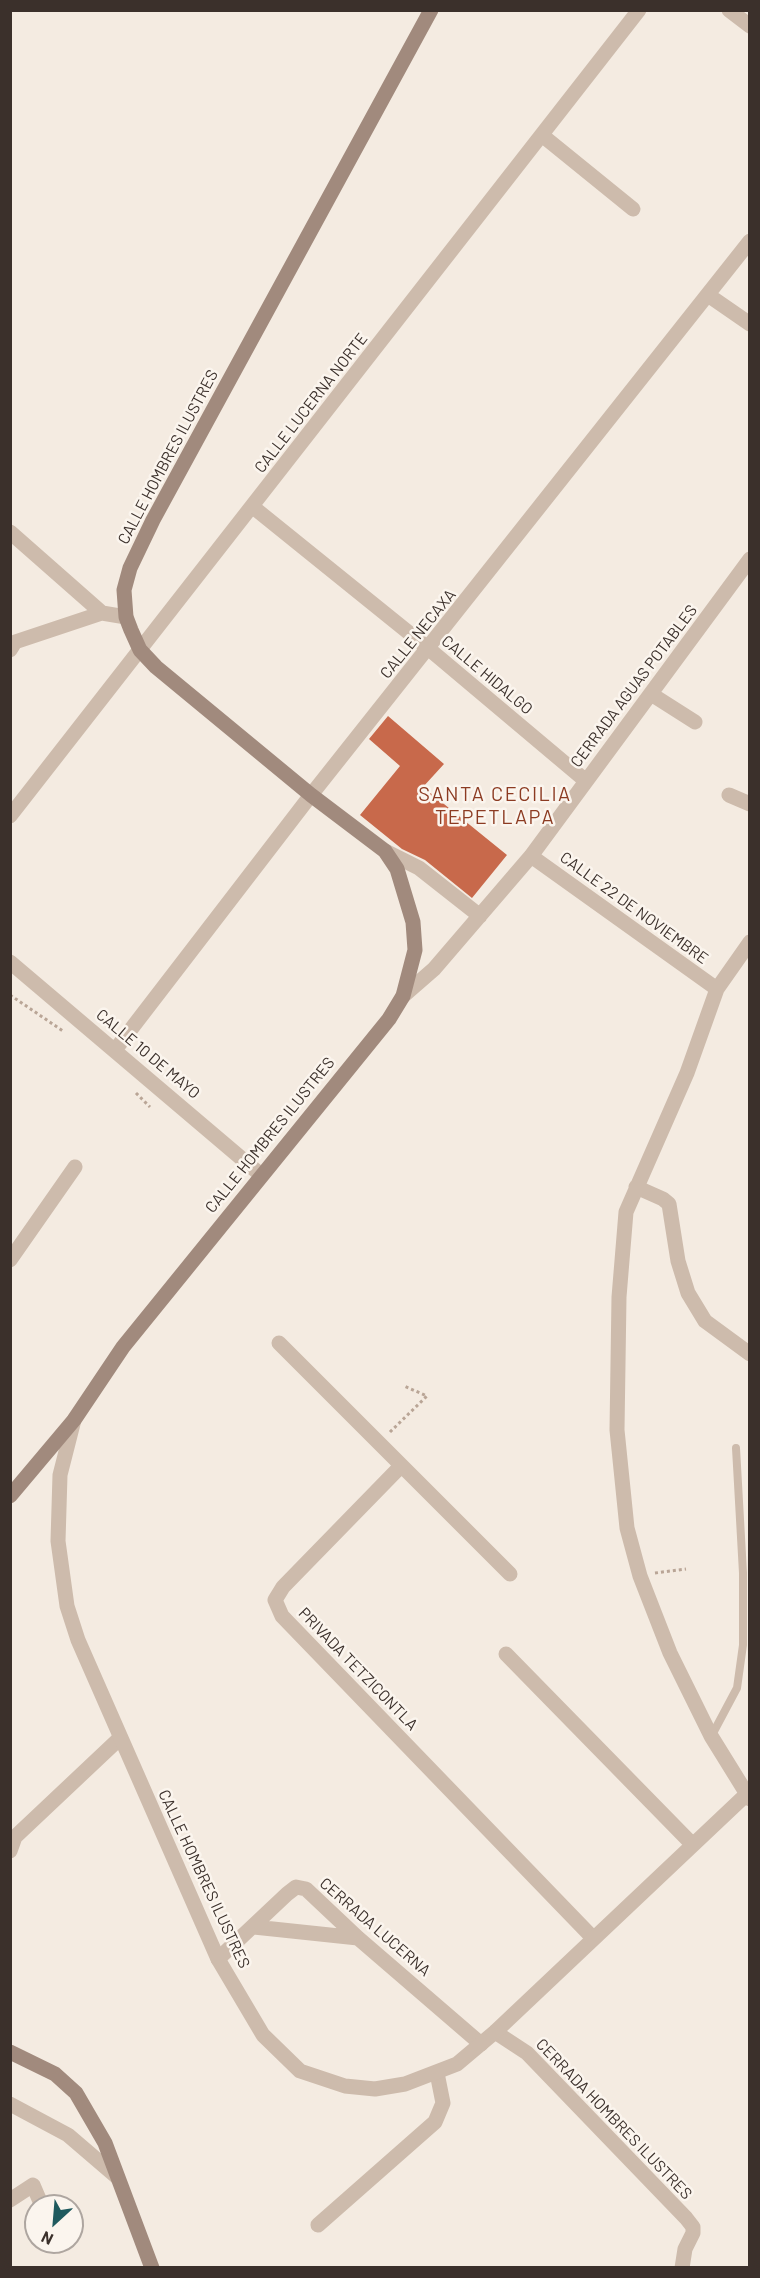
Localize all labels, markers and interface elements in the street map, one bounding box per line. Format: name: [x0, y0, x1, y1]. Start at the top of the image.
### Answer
street label: CALLE LUCERNA NORTE: [251, 329, 371, 477]
street label: CALLE HOMBRES ILUSTRES: [114, 366, 222, 548]
street label: CALLE NECAXA: [376, 585, 460, 683]
street label: CERRADA AGUAS POTABLES: [567, 601, 701, 771]
street label: CALLE HIDALGO: [438, 631, 536, 719]
district label: SANTA CECILIA TEPETLAPA: [418, 782, 572, 829]
street label: CALLE 22 DE NOVIEMBRE: [556, 848, 712, 968]
street label: CALLE 10 DE MAYO: [92, 1005, 204, 1103]
street label: CALLE HOMBRES ILUSTRES: [201, 1053, 339, 1217]
street label: PRIVADA TETZICONTLA: [294, 1604, 422, 1734]
street label: CALLE HOMBRES ILUSTRES: [154, 1787, 254, 1971]
street label: CERRADA LUCERNA: [316, 1874, 434, 1980]
street label: CERRADA HOMBRES ILUSTRES: [532, 2035, 696, 2203]
north arrow: [24, 2194, 84, 2254]
text: N: [38, 2228, 56, 2250]

